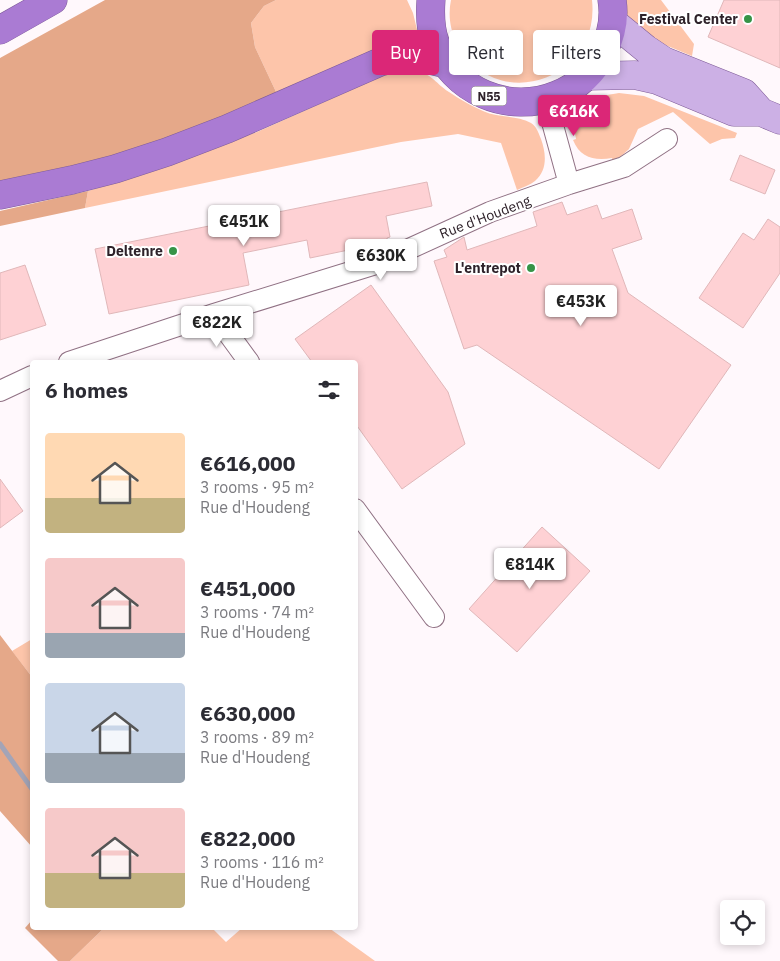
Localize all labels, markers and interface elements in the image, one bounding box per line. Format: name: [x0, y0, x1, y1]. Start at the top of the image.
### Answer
place label: Festival Center: [639, 10, 738, 28]
marker: Festival Center: [742, 13, 754, 25]
chip: Buy: [372, 30, 439, 75]
chip: Rent: [449, 30, 523, 75]
chip: Filters: [533, 30, 620, 75]
road number: N55: [472, 86, 506, 105]
pin: €616K: [539, 94, 609, 137]
text: €616K: [549, 101, 599, 121]
street label: Rue d'Houdeng: [437, 191, 534, 243]
pin: €451K: [209, 204, 279, 247]
text: €451K: [219, 211, 269, 231]
pin: €630K: [346, 238, 416, 281]
place label: Deltenre: [106, 242, 163, 260]
marker: Deltenre: [167, 245, 179, 257]
text: €630K: [356, 245, 406, 265]
place label: L'entrepot: [455, 259, 521, 277]
marker: L'entrepot: [525, 262, 537, 274]
pin: €453K: [546, 284, 616, 327]
text: €453K: [556, 291, 606, 311]
pin: €822K: [182, 306, 252, 348]
text: €822K: [192, 312, 242, 332]
text: 6 homes: [45, 376, 128, 404]
icon: filters: [315, 376, 343, 404]
text: €616,000: [200, 449, 295, 477]
icon: home: [85, 453, 145, 513]
text: 3 rooms · 95 m²: [200, 477, 314, 497]
text: Rue d'Houdeng: [200, 497, 310, 517]
pin: €814K: [495, 548, 565, 590]
text: €814K: [505, 554, 555, 574]
text: €451,000: [200, 574, 295, 602]
icon: home: [85, 578, 145, 638]
text: 3 rooms · 74 m²: [200, 602, 314, 622]
text: Rue d'Houdeng: [200, 622, 310, 642]
text: €630,000: [200, 699, 295, 727]
icon: home: [85, 703, 145, 763]
text: 3 rooms · 89 m²: [200, 727, 314, 747]
text: Rue d'Houdeng: [200, 747, 310, 767]
text: €822,000: [200, 824, 295, 852]
icon: home: [85, 828, 145, 888]
text: 3 rooms · 116 m²: [200, 852, 324, 872]
text: Rue d'Houdeng: [200, 872, 310, 892]
map controls: [720, 900, 765, 945]
button: locate: [720, 900, 765, 945]

